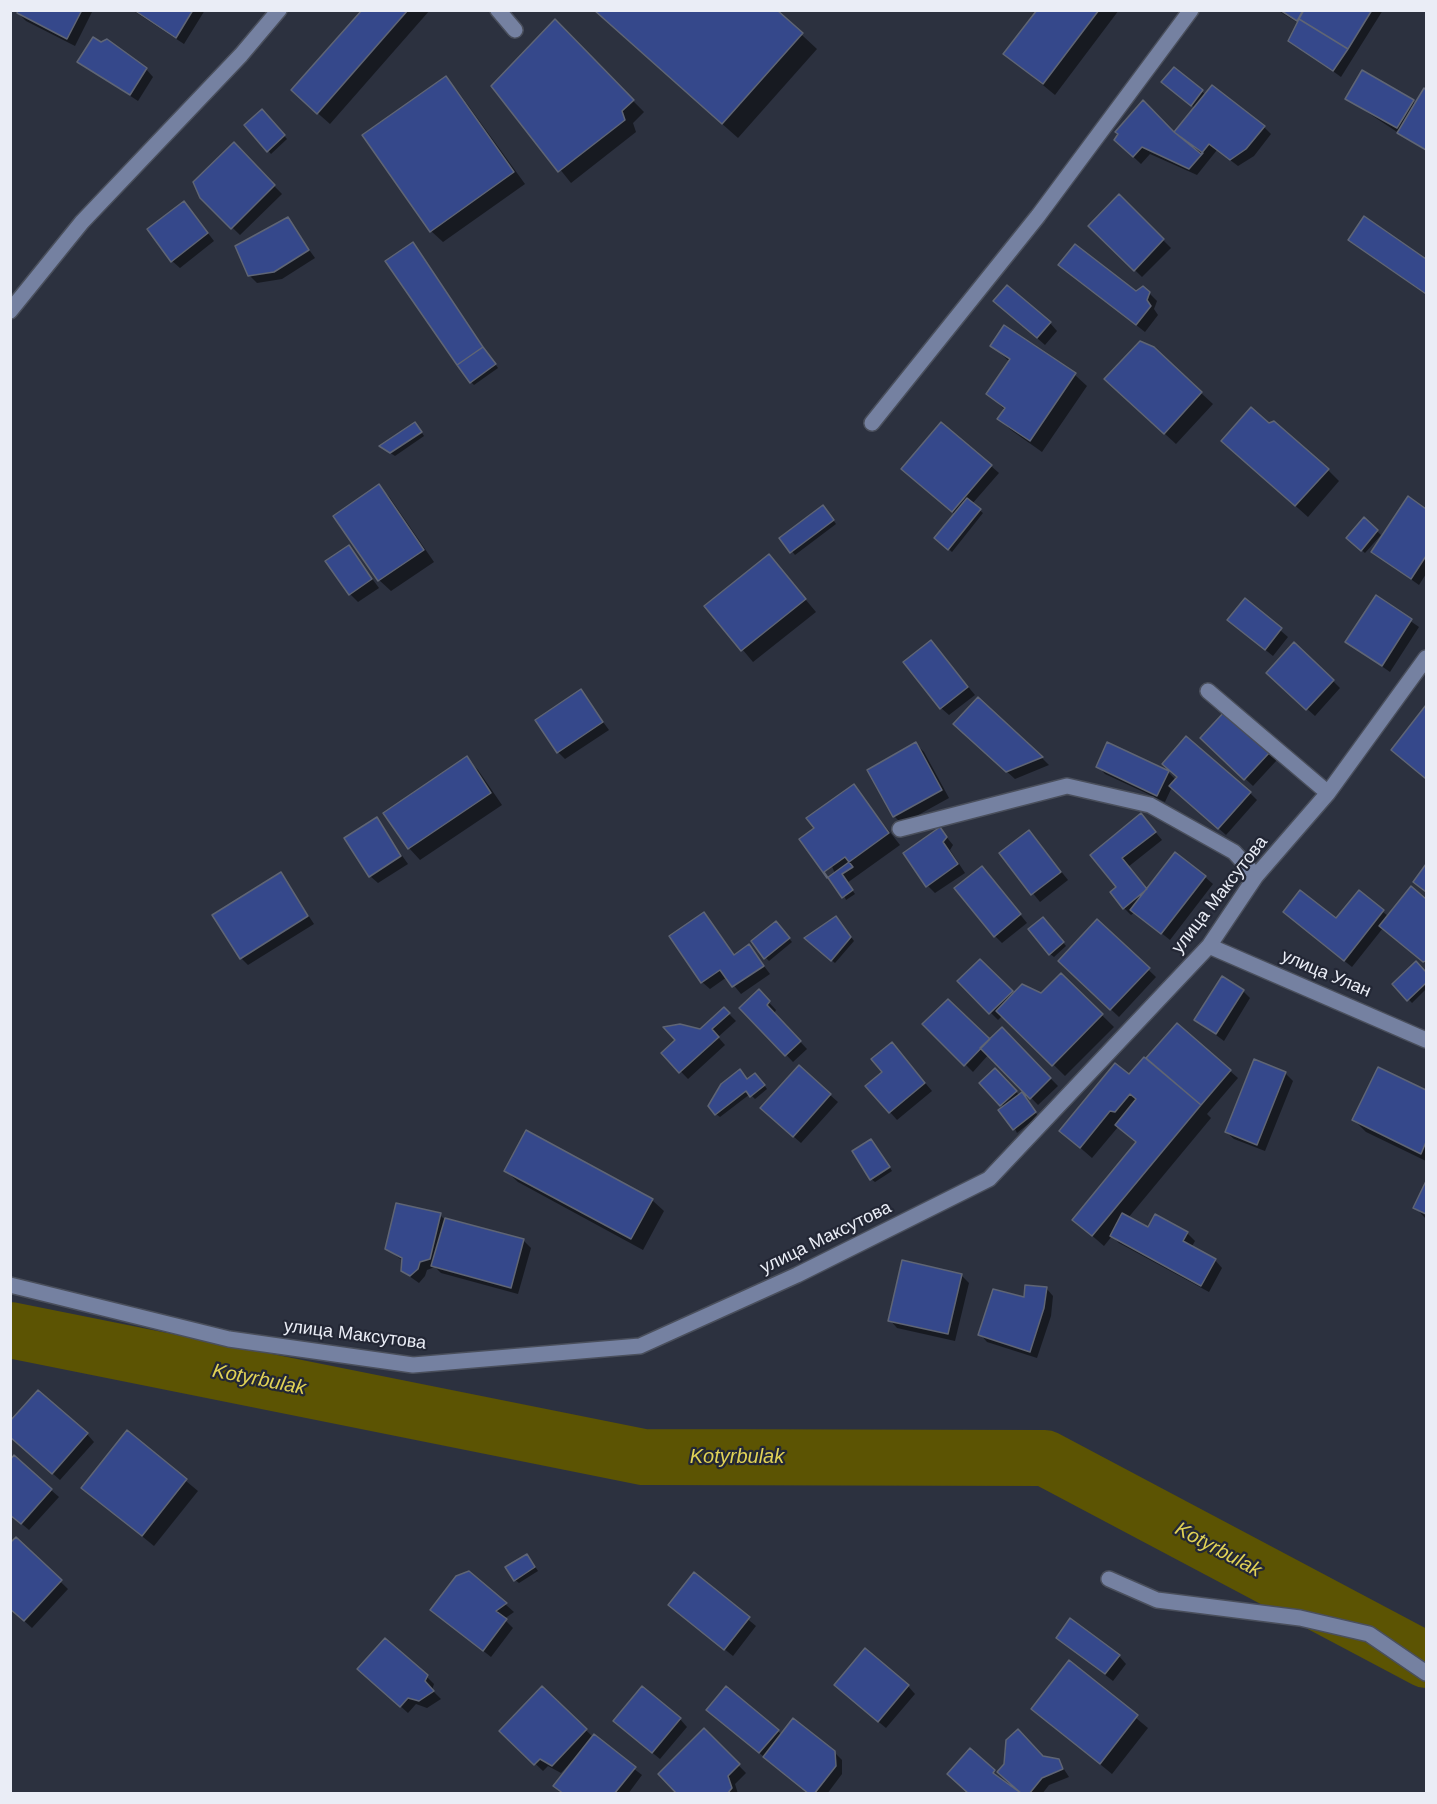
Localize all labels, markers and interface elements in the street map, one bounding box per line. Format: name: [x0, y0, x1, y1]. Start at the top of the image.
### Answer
street label: улица Максутова: [1167, 832, 1273, 958]
street label: улица Улан: [1278, 945, 1374, 1003]
street label: улица Максутова: [757, 1197, 895, 1279]
street label: улица Максутова: [283, 1316, 427, 1354]
water label: Kotyrbulak: [210, 1359, 308, 1401]
water label: Kotyrbulak: [690, 1445, 784, 1469]
water label: Kotyrbulak: [1171, 1517, 1265, 1583]

